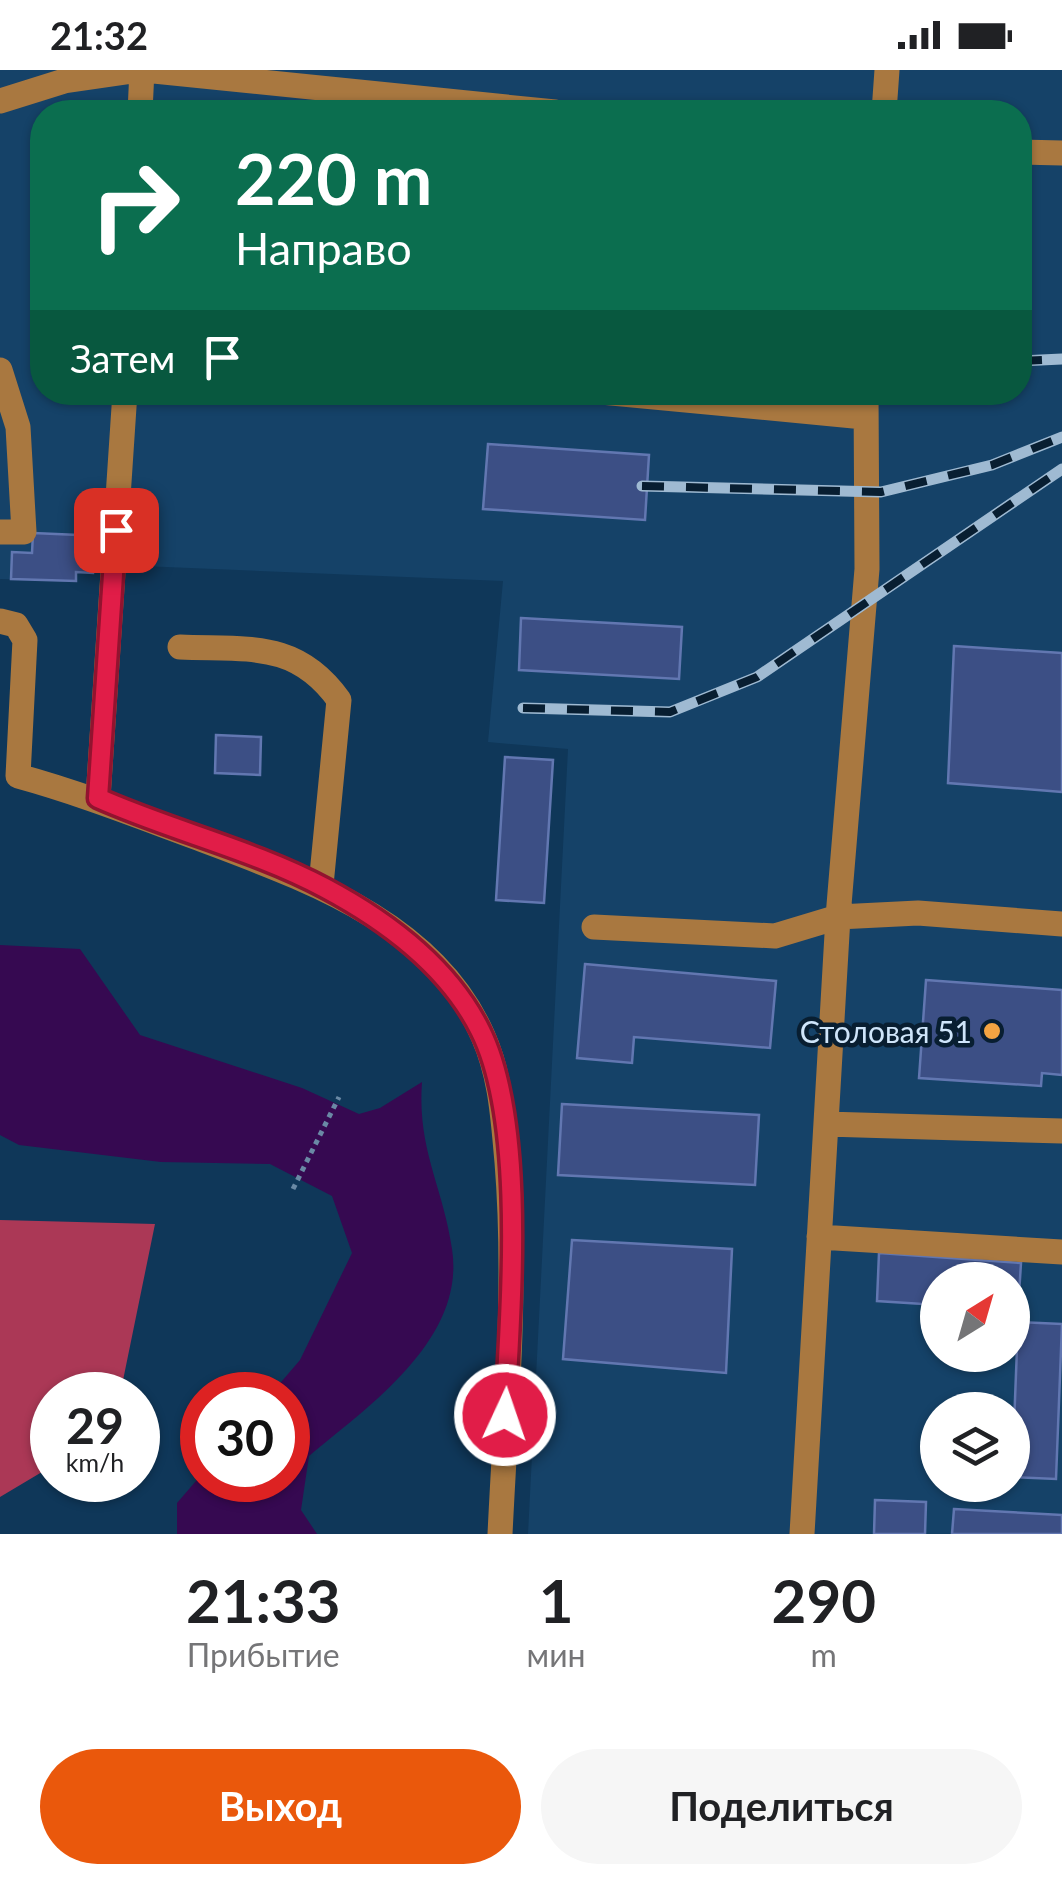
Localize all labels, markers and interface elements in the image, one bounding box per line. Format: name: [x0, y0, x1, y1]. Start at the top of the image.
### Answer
text: 21:32: [50, 12, 148, 58]
text: 220 m: [235, 136, 432, 220]
icon: right: [70, 140, 200, 270]
text: Направо: [235, 221, 412, 275]
icon: arrive: [195, 330, 250, 385]
text: Затем: [70, 335, 175, 381]
pin: [74, 488, 159, 573]
icon: arrive: [89, 503, 144, 558]
place label: Столовая 51: [800, 1013, 972, 1049]
marker: Столовая 51: [981, 1020, 1003, 1042]
north arrow: [920, 1262, 1030, 1372]
map controls: [920, 1262, 1030, 1502]
position arrow: [453, 1363, 557, 1467]
speed limit sign: 30: [180, 1372, 310, 1502]
button: layers: [920, 1392, 1030, 1502]
text: 29: [66, 1395, 124, 1455]
text: km/h: [66, 1447, 124, 1477]
text: 21:33: [186, 1564, 341, 1636]
text: 1: [539, 1564, 574, 1636]
text: 290: [772, 1564, 876, 1636]
text: Прибытие: [187, 1635, 340, 1674]
text: мин: [527, 1635, 586, 1674]
text: m: [811, 1635, 837, 1674]
button: Выход: [40, 1749, 521, 1864]
button: Поделиться: [541, 1749, 1022, 1864]

